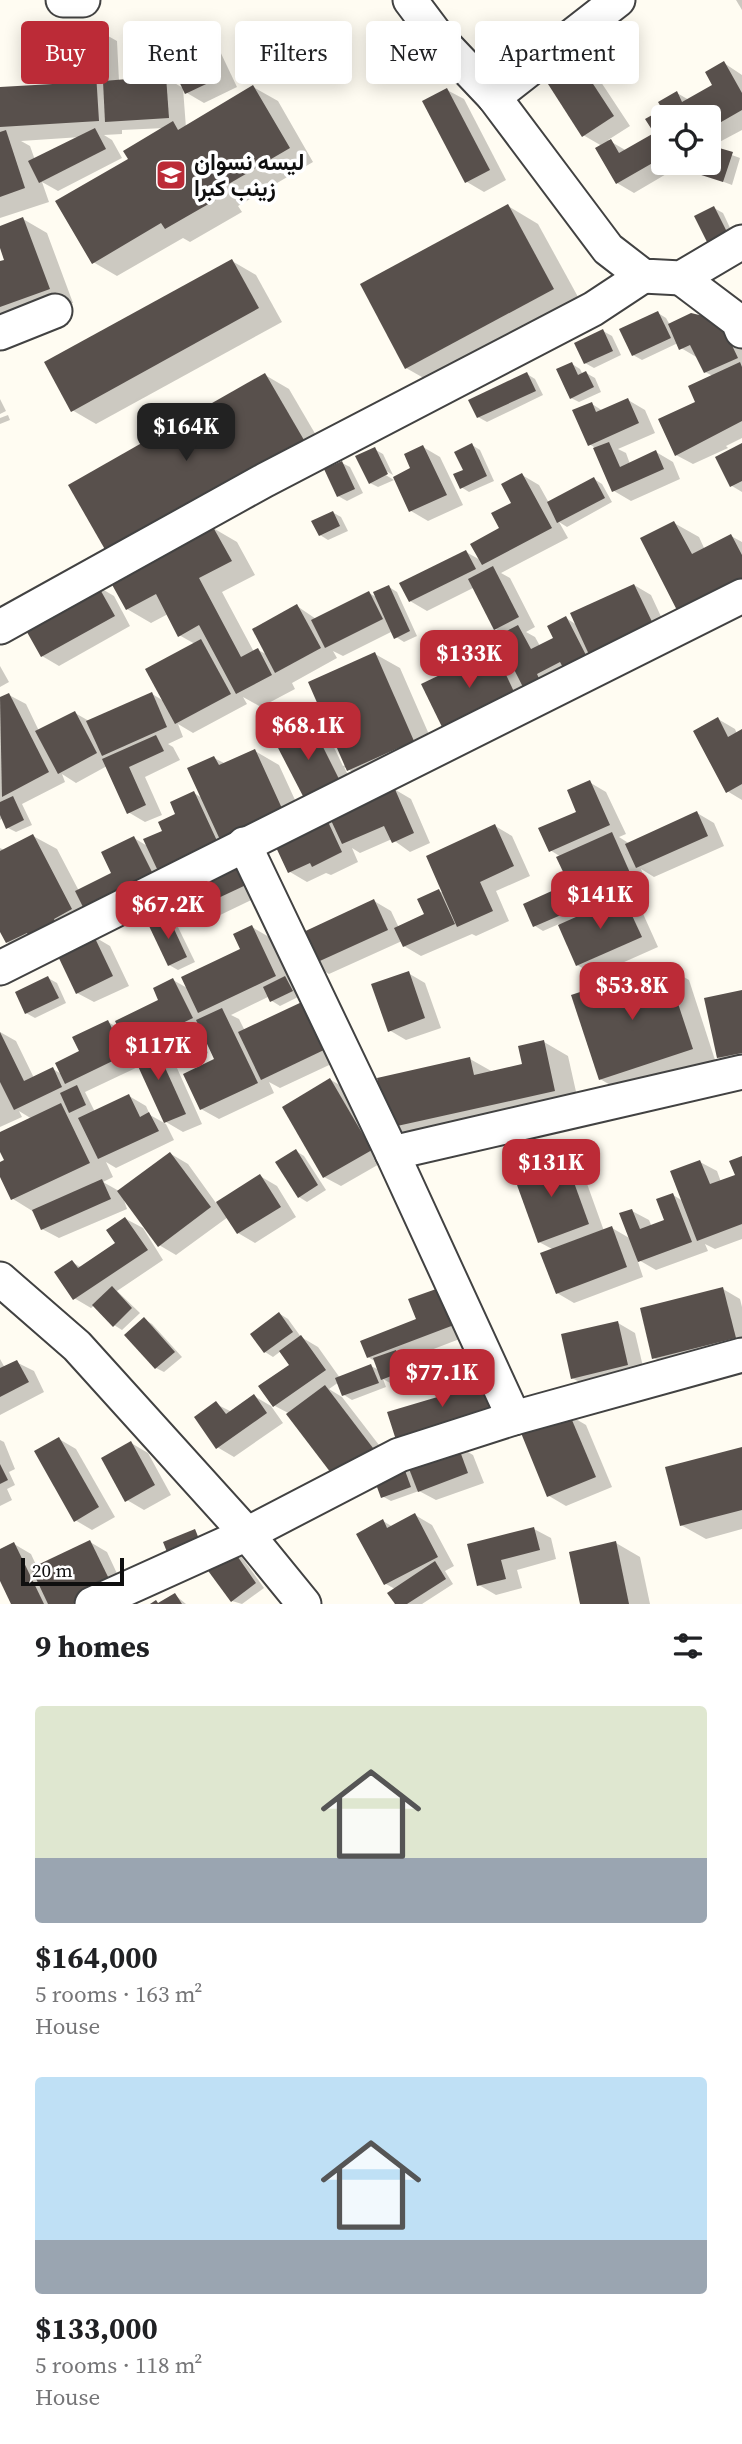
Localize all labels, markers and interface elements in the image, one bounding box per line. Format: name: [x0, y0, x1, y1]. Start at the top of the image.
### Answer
chip: Buy: [21, 21, 109, 84]
chip: Rent: [123, 21, 221, 84]
chip: Filters: [235, 21, 352, 84]
chip: New: [366, 21, 461, 84]
chip: Apartment: [475, 21, 639, 84]
map controls: [651, 105, 721, 175]
button: locate: [651, 105, 721, 175]
place label: لیسه نسوان زینب کبرا: [194, 146, 304, 204]
school or university icon: لیسه نسوان زینب کبرا: [154, 158, 188, 192]
pin: $164K: [137, 404, 235, 463]
text: $164K: [153, 410, 219, 442]
pin: $133K: [420, 630, 518, 690]
text: $133K: [436, 637, 502, 669]
pin: $68.1K: [251, 702, 365, 762]
text: $68.1K: [272, 709, 344, 741]
pin: $141K: [551, 872, 649, 931]
text: $141K: [567, 878, 633, 910]
pin: $67.2K: [111, 881, 225, 941]
text: $67.2K: [132, 888, 204, 920]
pin: $53.8K: [575, 962, 689, 1022]
text: $53.8K: [596, 969, 668, 1001]
pin: $117K: [109, 1023, 207, 1082]
text: $117K: [125, 1029, 191, 1061]
pin: $131K: [502, 1140, 600, 1199]
text: $131K: [518, 1146, 584, 1178]
pin: $77.1K: [385, 1350, 499, 1409]
text: $77.1K: [406, 1356, 478, 1388]
scale bar: [21, 1555, 124, 1587]
text: 20 m: [32, 1557, 73, 1583]
text: 9 homes: [35, 1626, 150, 1667]
icon: filters: [669, 1627, 707, 1665]
icon: home: [308, 1751, 434, 1877]
text: $164,000: [35, 1937, 158, 1978]
text: 5 rooms · 163 m²: [35, 1978, 202, 2010]
text: House: [35, 2010, 100, 2042]
icon: home: [308, 2122, 434, 2248]
text: $133,000: [35, 2308, 158, 2349]
text: 5 rooms · 118 m²: [35, 2349, 202, 2381]
text: House: [35, 2381, 100, 2413]

